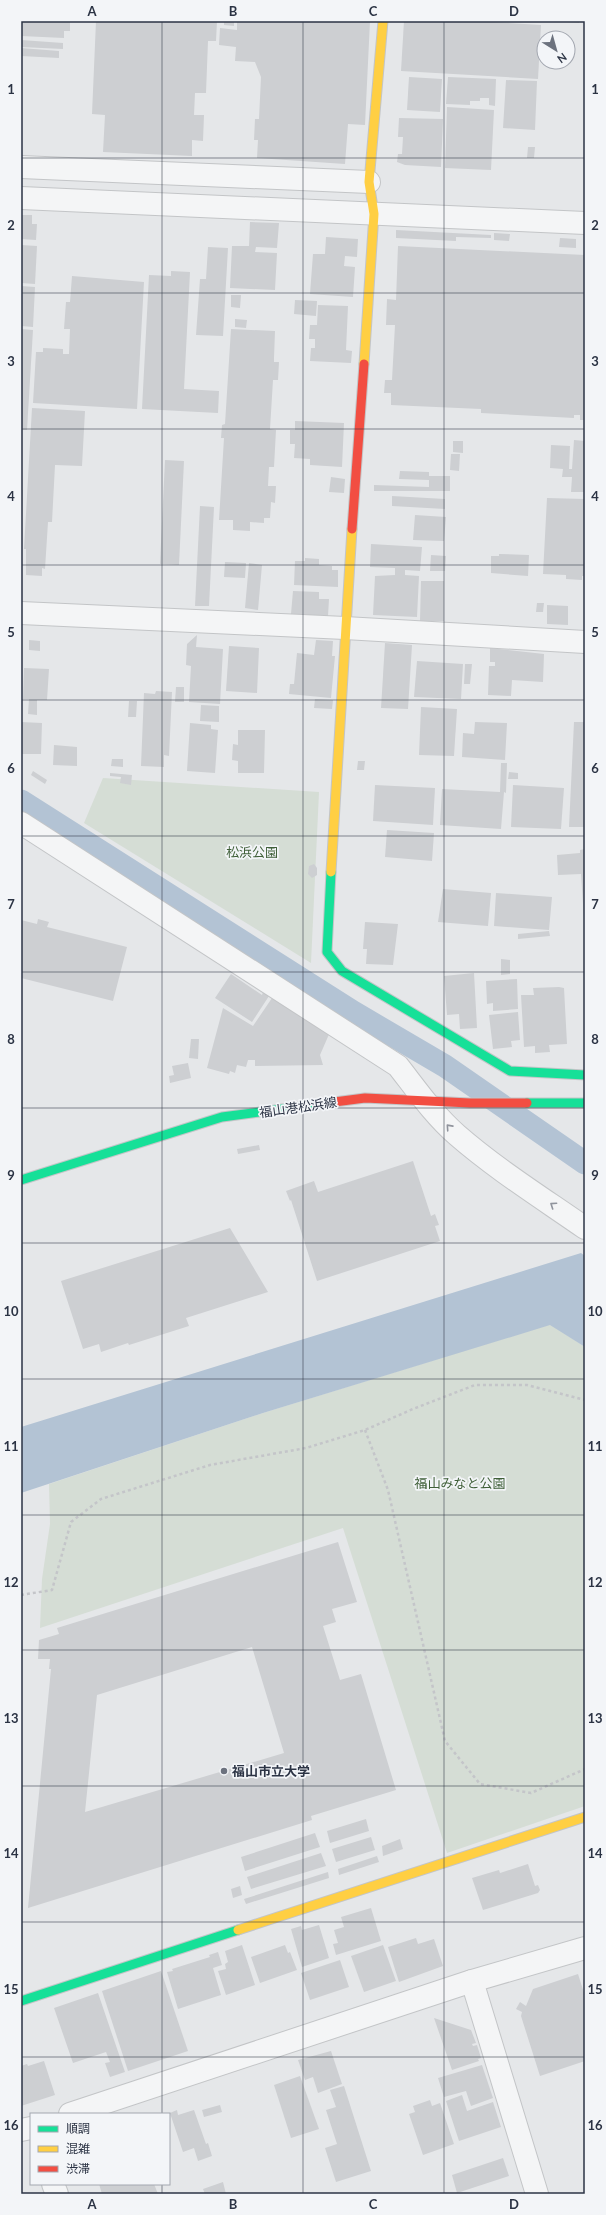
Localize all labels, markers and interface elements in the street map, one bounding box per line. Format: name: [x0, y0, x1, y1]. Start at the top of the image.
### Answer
text: A: [86, 3, 97, 19]
text: B: [229, 3, 238, 19]
text: C: [369, 3, 378, 19]
text: D: [509, 3, 519, 19]
north arrow: [536, 30, 576, 70]
text: N: [555, 51, 570, 66]
text: 1: [7, 81, 15, 97]
text: 1: [591, 81, 599, 97]
text: 2: [7, 217, 15, 233]
text: 2: [591, 217, 599, 233]
text: 3: [7, 353, 15, 369]
text: 3: [591, 353, 599, 369]
text: 4: [7, 488, 15, 504]
text: 4: [591, 488, 599, 504]
text: 5: [7, 624, 15, 640]
text: 5: [591, 624, 599, 640]
text: 6: [7, 760, 15, 776]
text: 6: [591, 760, 599, 776]
park label: 松浜公園: [226, 844, 278, 860]
text: 7: [7, 896, 15, 912]
text: 7: [591, 896, 599, 912]
text: 8: [7, 1031, 15, 1047]
text: 8: [591, 1031, 599, 1047]
street label: 福山港松浜線: [258, 1094, 338, 1120]
one-way arrow: [447, 1124, 454, 1132]
text: 9: [7, 1167, 15, 1183]
text: 9: [591, 1167, 599, 1183]
one-way arrow: [550, 1202, 557, 1210]
text: 10: [3, 1303, 19, 1319]
text: 10: [587, 1303, 603, 1319]
text: 11: [3, 1438, 19, 1454]
text: 11: [587, 1438, 603, 1454]
park label: 福山みなと公園: [414, 1475, 506, 1491]
text: 12: [3, 1574, 19, 1590]
text: 12: [587, 1574, 603, 1590]
text: 13: [3, 1710, 19, 1726]
text: 13: [587, 1710, 603, 1726]
place label: 福山市立大学: [232, 1763, 310, 1779]
marker: 福山市立大学: [219, 1766, 229, 1776]
text: 14: [3, 1845, 19, 1861]
text: 14: [587, 1845, 603, 1861]
text: 15: [3, 1981, 19, 1997]
text: 15: [587, 1981, 603, 1997]
legend: [30, 2113, 170, 2185]
text: 16: [3, 2117, 19, 2133]
text: 16: [587, 2117, 603, 2133]
text: 順調: [66, 2121, 90, 2136]
text: 混雑: [66, 2141, 90, 2156]
text: 渋滞: [66, 2161, 90, 2176]
text: A: [86, 2196, 97, 2212]
text: B: [229, 2196, 238, 2212]
text: C: [369, 2196, 378, 2212]
text: D: [509, 2196, 519, 2212]

